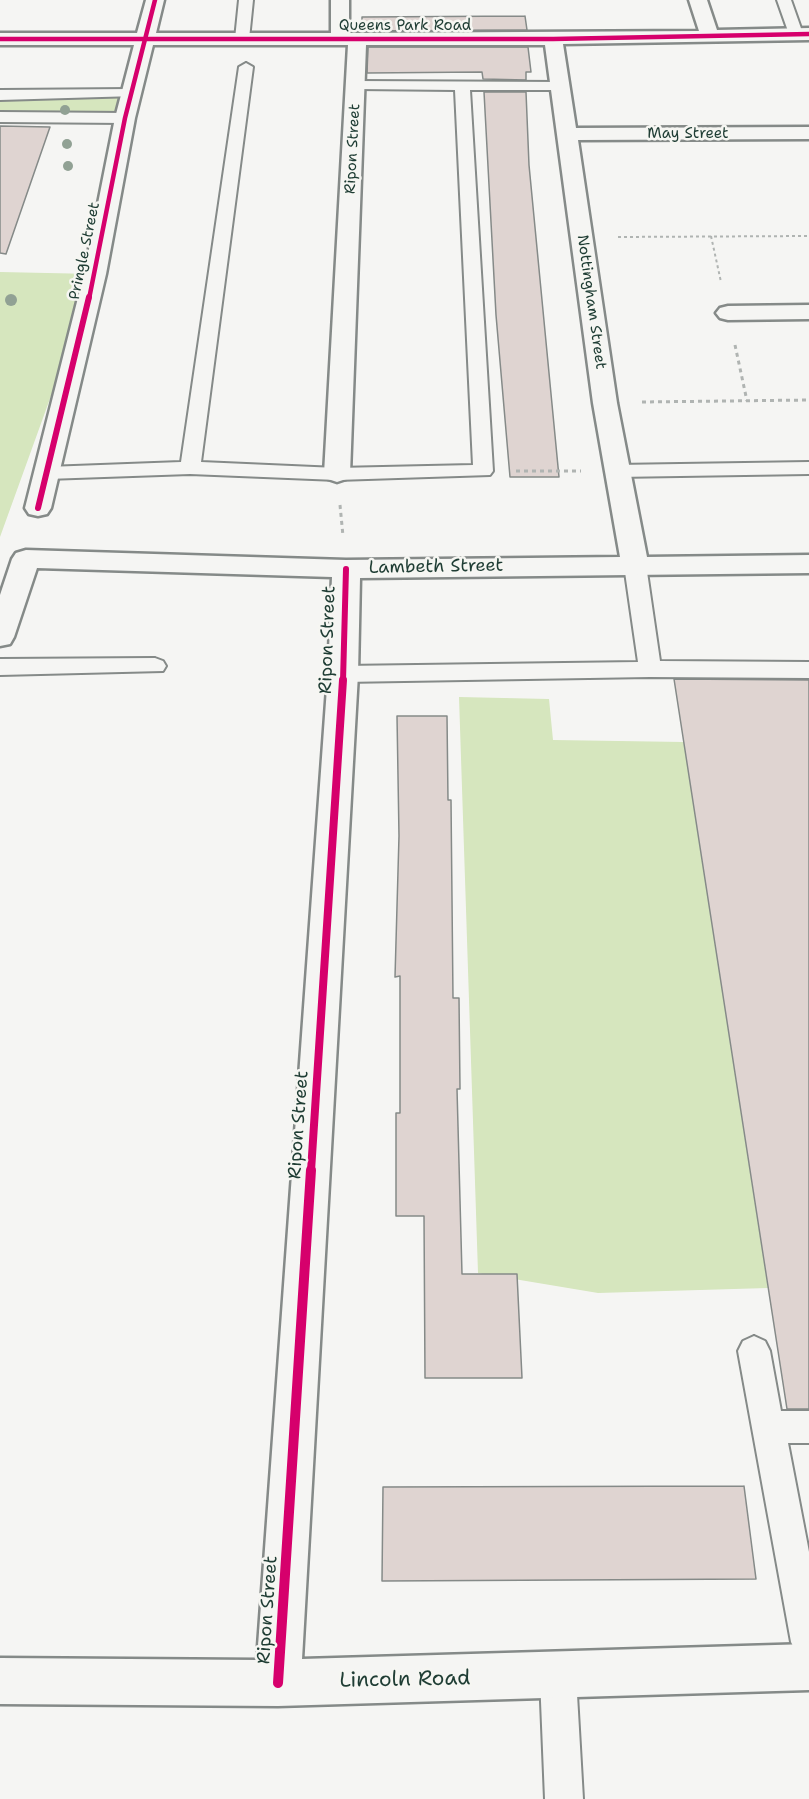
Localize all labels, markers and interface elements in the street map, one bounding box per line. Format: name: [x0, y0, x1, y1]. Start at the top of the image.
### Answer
street label: Queens Park Road: [339, 17, 471, 35]
street label: Ripon Street: [342, 103, 364, 195]
street label: May Street: [647, 125, 729, 143]
street label: Pringle Street: [66, 201, 104, 301]
street label: Nottingham Street: [573, 234, 609, 370]
street label: Lambeth Street: [368, 555, 504, 579]
street label: Ripon Street: [315, 585, 341, 695]
street label: Ripon Street: [284, 1070, 314, 1180]
street label: Ripon Street: [253, 1555, 283, 1665]
street label: Lincoln Road: [339, 1666, 471, 1694]

